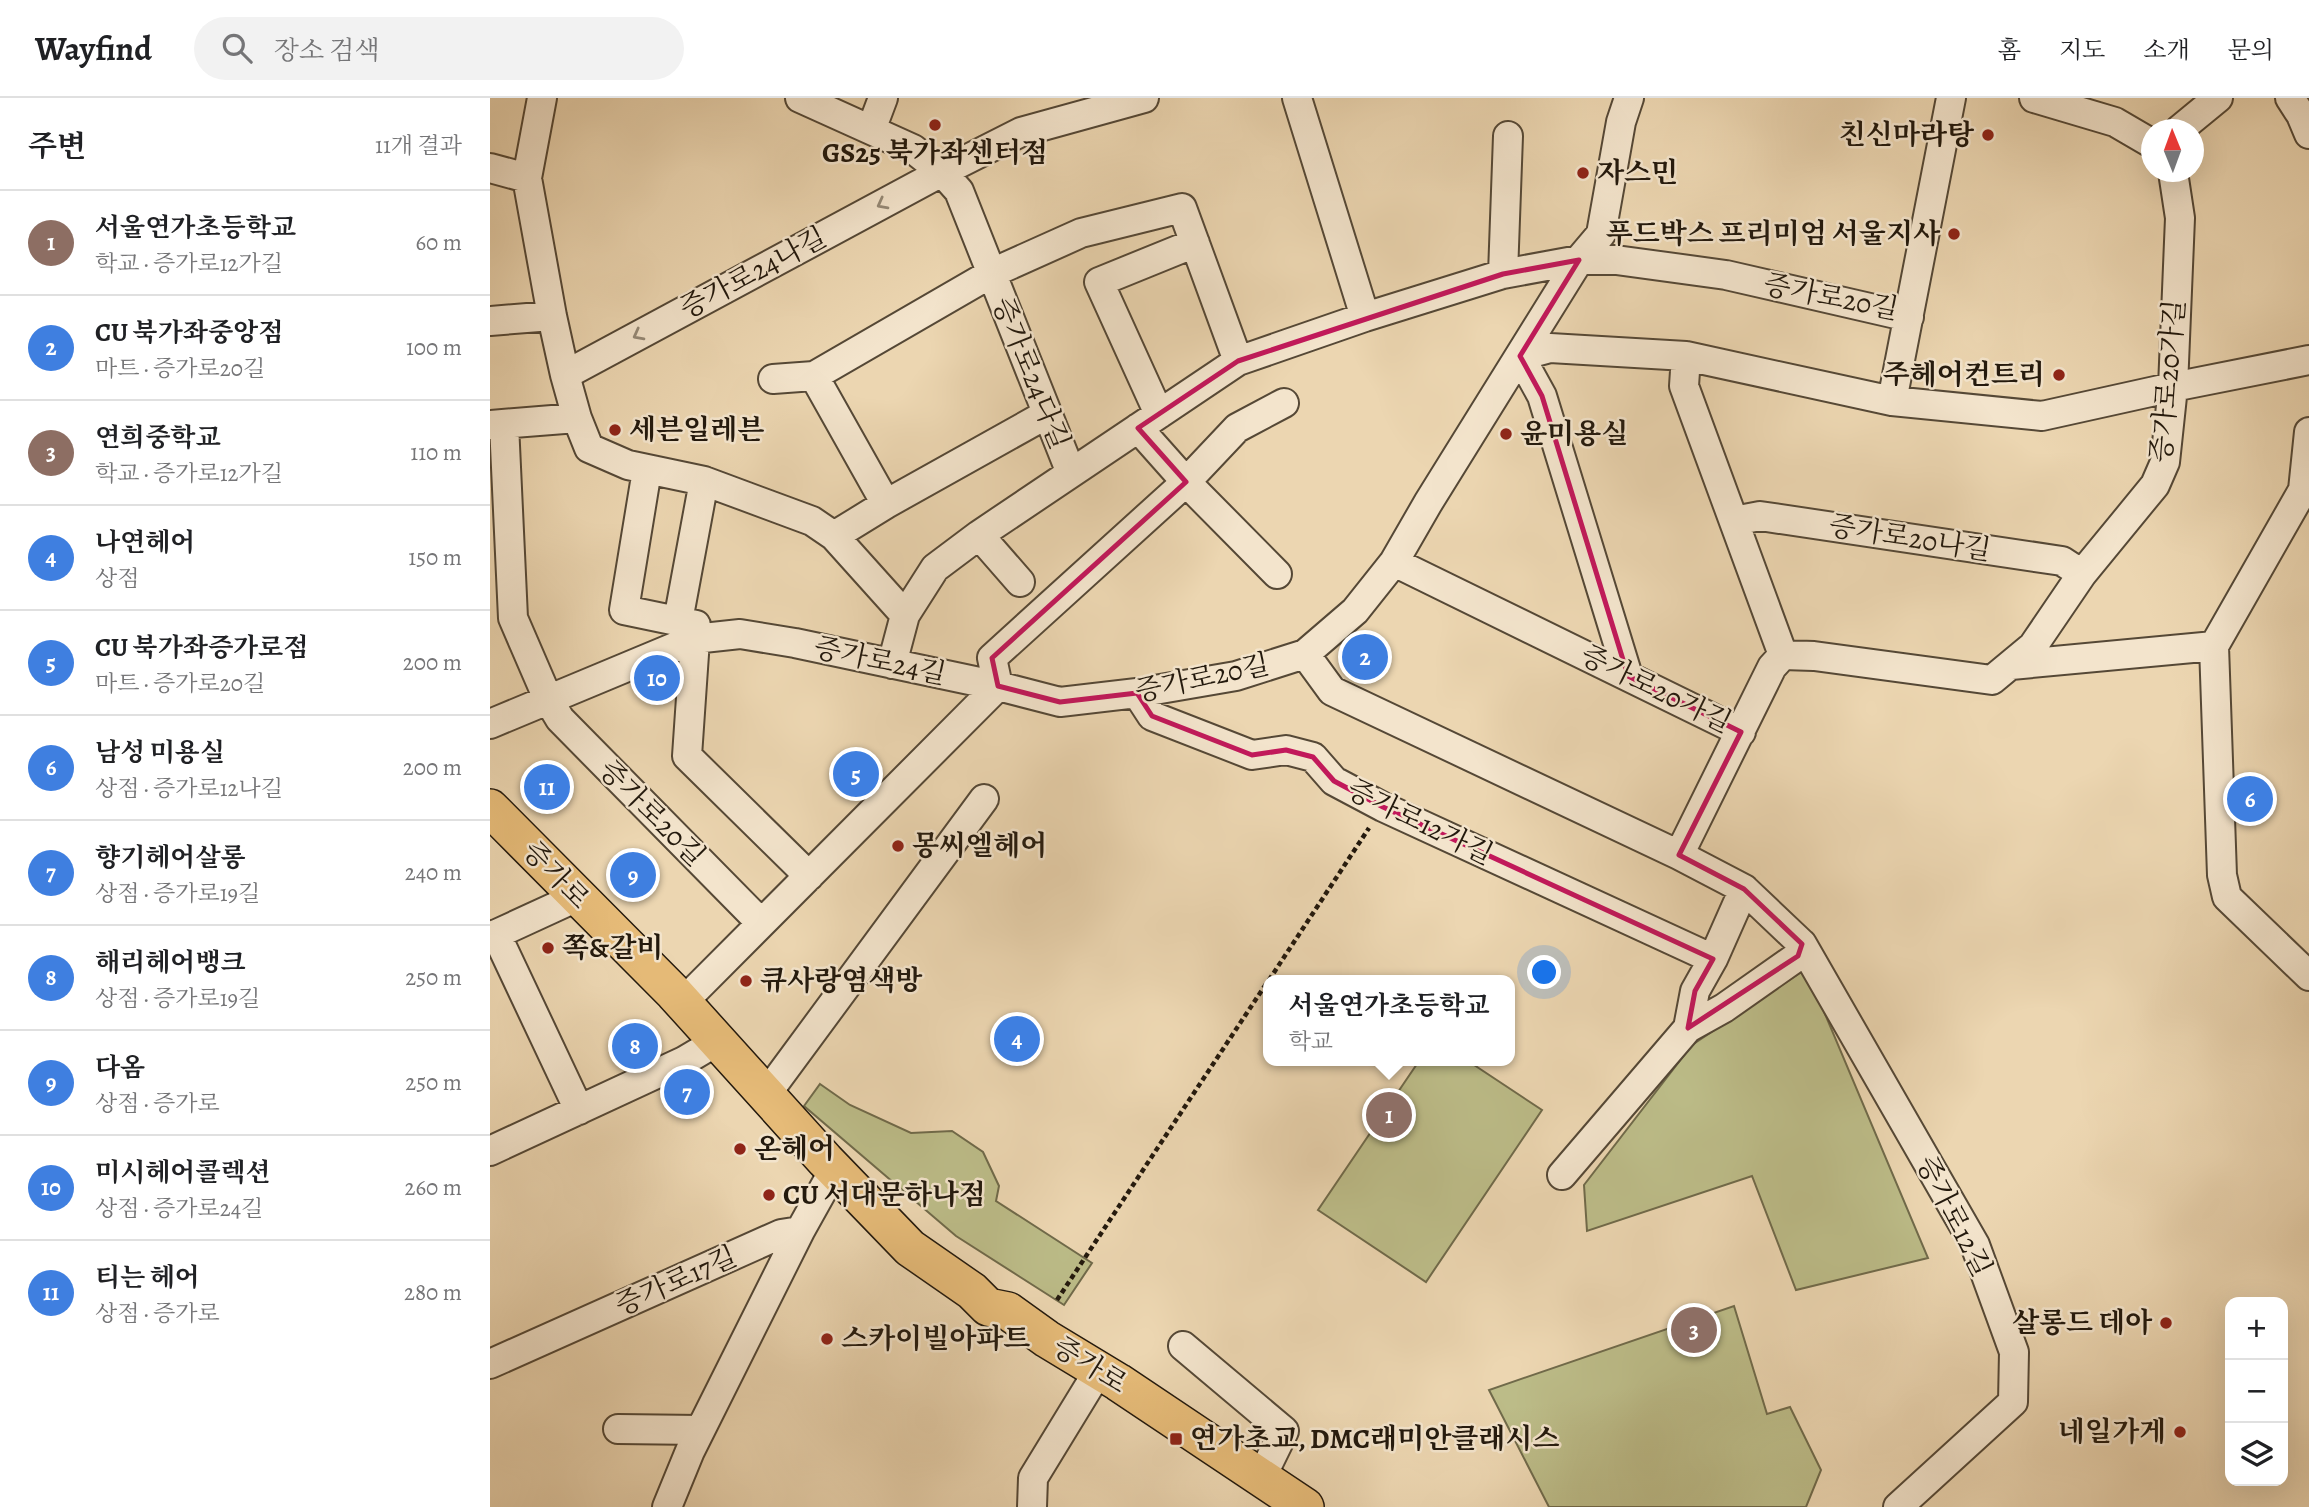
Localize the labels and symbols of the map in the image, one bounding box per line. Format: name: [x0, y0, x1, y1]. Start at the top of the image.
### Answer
place label: 친신마라탕: [1839, 116, 1975, 154]
marker: GS25 북가좌센터점: [927, 117, 943, 133]
north arrow: [2141, 119, 2204, 182]
marker: 친신마라탕: [1980, 127, 1996, 143]
place label: GS25 북가좌센터점: [822, 134, 1048, 172]
place label: 자스민: [1597, 154, 1678, 192]
marker: 자스민: [1575, 165, 1591, 181]
one-way arrow: [876, 196, 889, 209]
place label: 푸드박스 프리미엄 서울지사: [1606, 215, 1941, 253]
street label: 증가로24나길: [673, 218, 833, 328]
marker: 푸드박스 프리미엄 서울지사: [1946, 226, 1962, 242]
street label: 증가로20길: [1760, 265, 1902, 329]
street label: 증가로24다길: [983, 291, 1079, 455]
street label: 증가로20가길: [2142, 298, 2194, 464]
one-way arrow: [633, 327, 645, 340]
place label: 주헤어컨트리: [1883, 356, 2045, 394]
marker: 주헤어컨트리: [2051, 367, 2067, 383]
place label: 세븐일레븐: [629, 411, 764, 449]
place label: 윤미용실: [1520, 415, 1628, 453]
marker: 세븐일레븐: [607, 422, 623, 438]
marker: 윤미용실: [1498, 426, 1514, 442]
street label: 증가로20나길: [1826, 506, 1994, 570]
street label: 증가로24길: [810, 628, 950, 694]
pin: 2: [1342, 631, 1388, 683]
street label: 증가로20가길: [1574, 636, 1738, 742]
street label: 증가로20길: [1131, 645, 1273, 711]
pin: 10: [634, 652, 680, 704]
pin: 5: [833, 748, 879, 800]
street label: 증가로20길: [590, 751, 714, 875]
pin: 11: [524, 761, 570, 813]
street label: 증가로12가길: [1341, 770, 1499, 874]
pin: 6: [2227, 773, 2273, 825]
place label: 몽씨엘헤어: [912, 827, 1047, 865]
street label: 증가로: [514, 833, 598, 917]
marker: 몽씨엘헤어: [890, 838, 906, 854]
pin: 9: [610, 849, 656, 901]
place label: 쪽&갈비: [562, 929, 663, 967]
marker: 쪽&갈비: [540, 940, 556, 956]
your location: [1527, 955, 1561, 989]
place label: 큐사랑염색방: [760, 962, 923, 1000]
marker: 큐사랑염색방: [738, 973, 754, 989]
pin: 4: [994, 1013, 1040, 1065]
pin: 8: [612, 1020, 658, 1072]
pin: 7: [664, 1066, 710, 1118]
pin: 1: [1366, 1089, 1412, 1141]
place label: 온헤어: [754, 1130, 835, 1168]
marker: 온헤어: [732, 1141, 748, 1157]
street label: 증가로12길: [1907, 1149, 2001, 1283]
place label: CU 서대문하나점: [783, 1176, 986, 1214]
marker: CU 서대문하나점: [761, 1187, 777, 1203]
street label: 증가로17길: [609, 1237, 743, 1325]
pin: 3: [1671, 1304, 1717, 1356]
place label: 살롱드 데아: [2012, 1304, 2153, 1342]
marker: 살롱드 데아: [2158, 1315, 2174, 1331]
place label: 스카이빌아파트: [841, 1320, 1030, 1358]
street label: 증가로: [1046, 1327, 1134, 1403]
marker: 스카이빌아파트: [819, 1331, 835, 1347]
place label: 네일가게: [2058, 1413, 2166, 1451]
place label: 연가초교, DMC래미안클래시스: [1190, 1420, 1559, 1458]
marker: 네일가게: [2172, 1424, 2188, 1440]
marker: 연가초교, DMC래미안클래시스: [1168, 1431, 1184, 1447]

